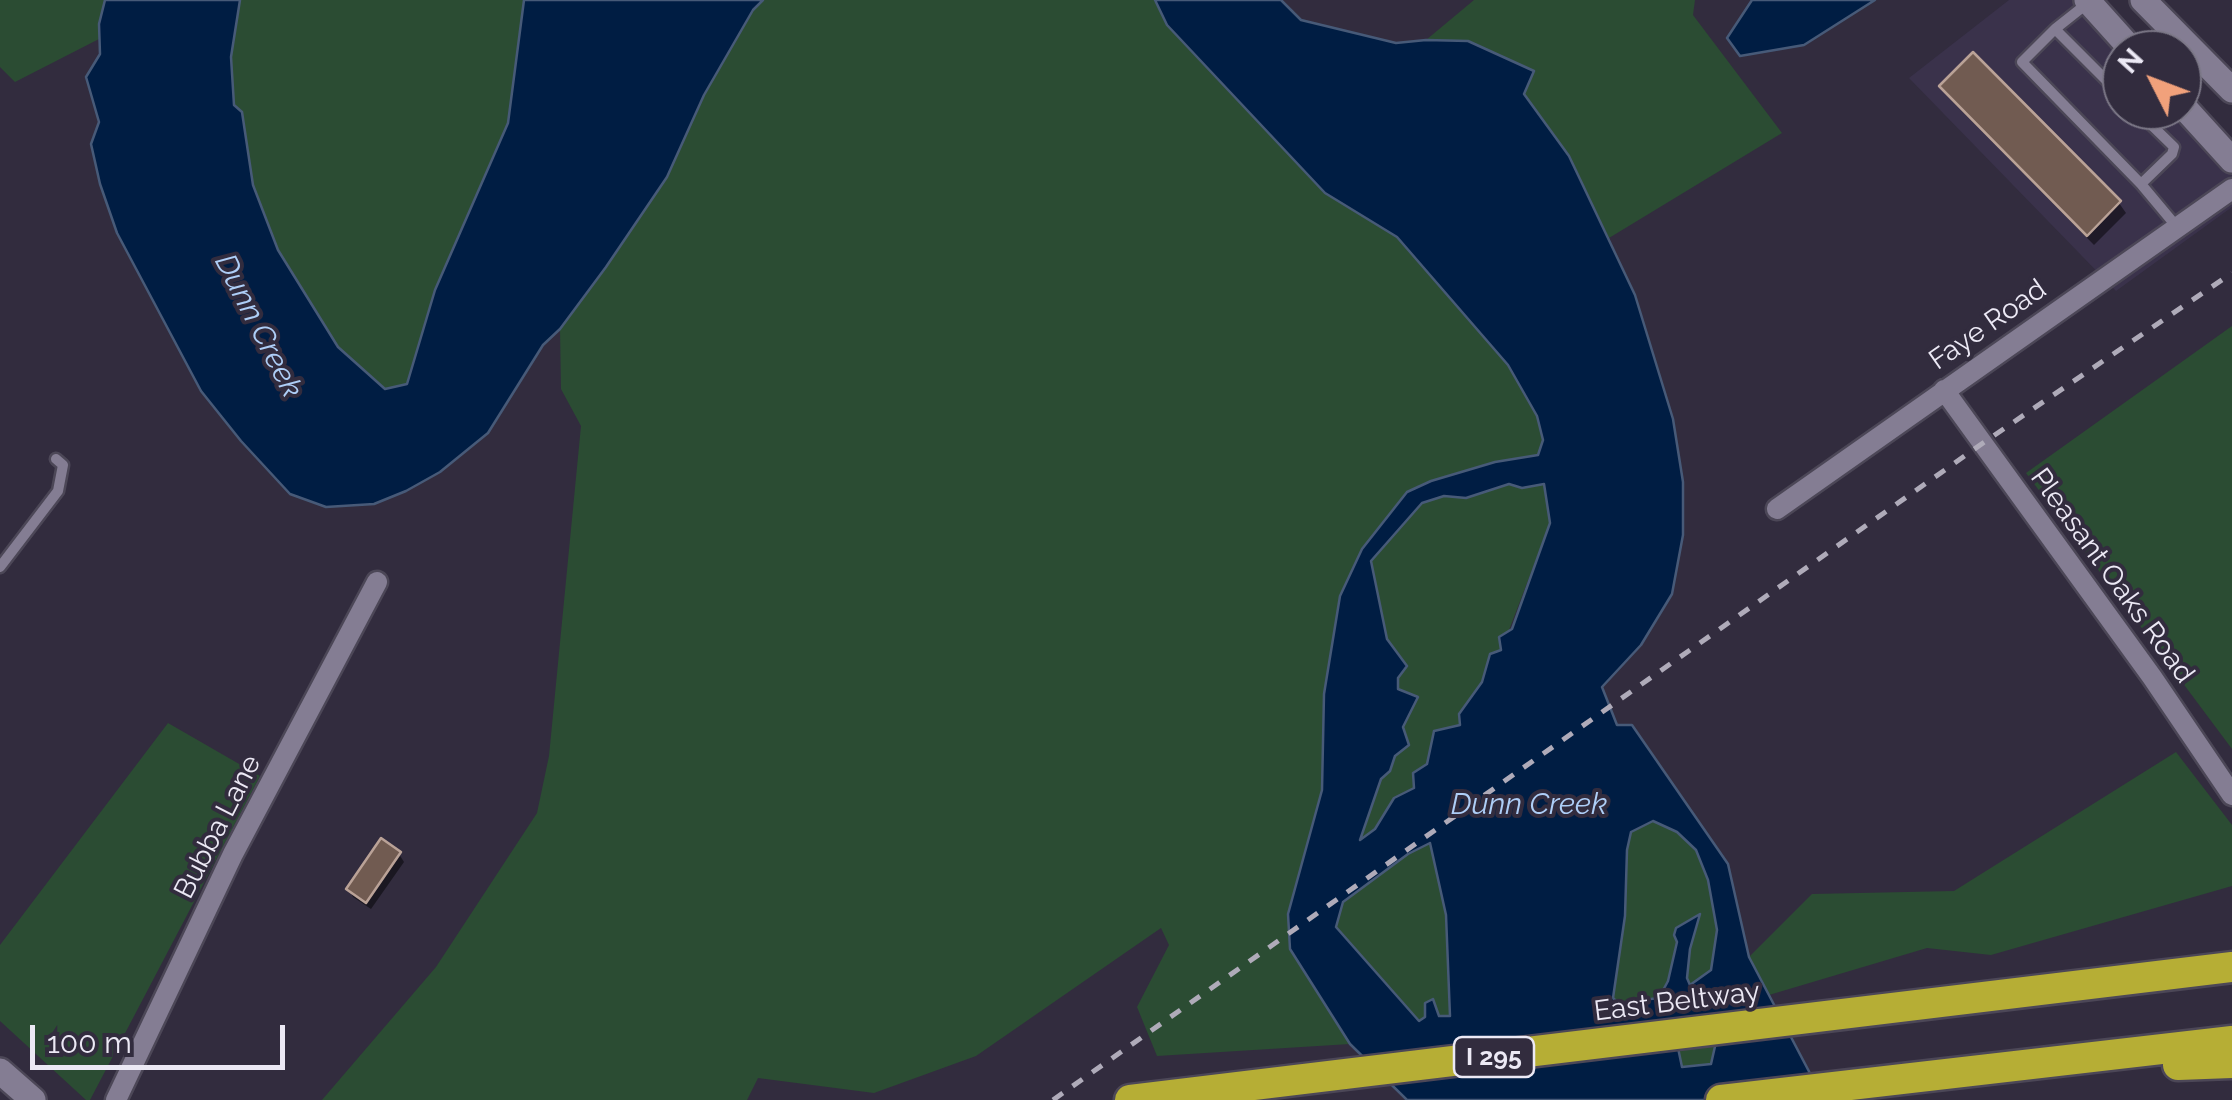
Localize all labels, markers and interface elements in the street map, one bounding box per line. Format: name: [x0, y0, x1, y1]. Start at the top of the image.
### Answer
north arrow: [2102, 30, 2202, 130]
text: N: [2111, 42, 2150, 80]
water label: Dunn Creek: [206, 248, 310, 404]
street label: Faye Road: [1923, 273, 2053, 377]
street label: Pleasant Oaks Road: [2023, 462, 2201, 690]
street label: Bubba Lane: [167, 750, 269, 904]
water label: Dunn Creek: [1451, 787, 1607, 823]
street label: East Beltway: [1592, 975, 1762, 1029]
scale bar: [35, 1005, 290, 1067]
text: 100 m: [47, 1025, 132, 1060]
road number: I 295: [1454, 1037, 1534, 1077]

